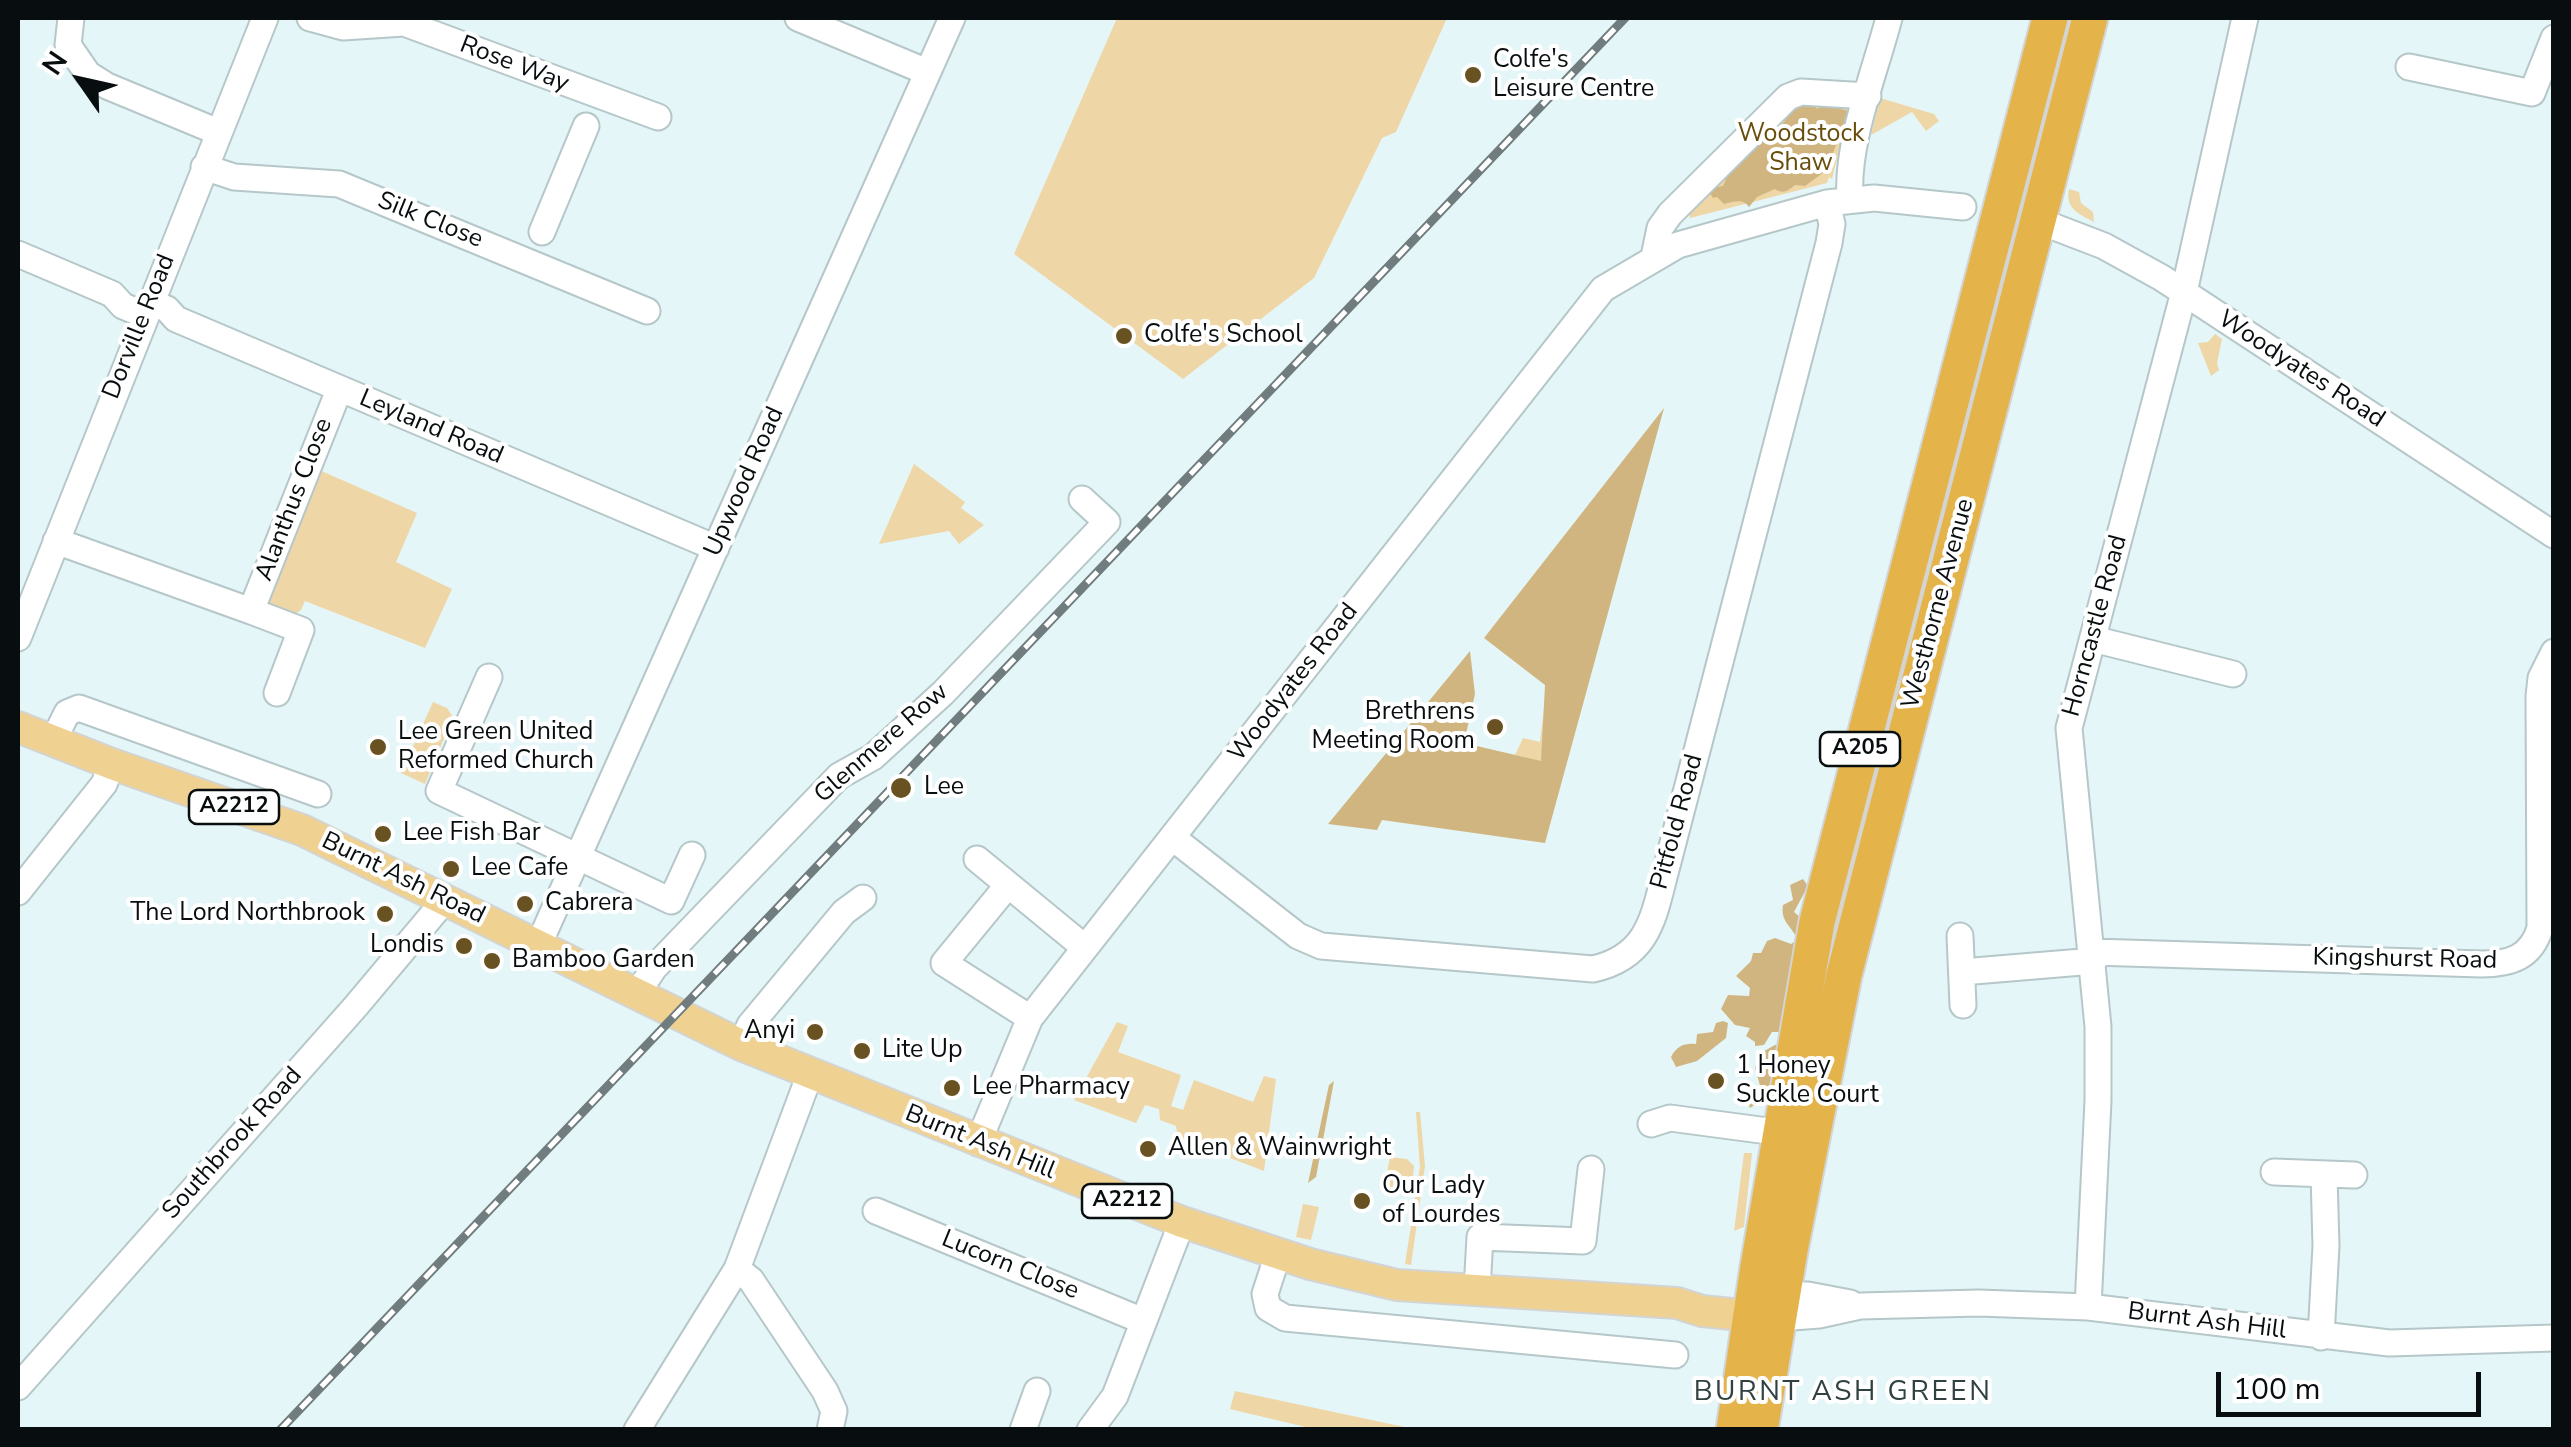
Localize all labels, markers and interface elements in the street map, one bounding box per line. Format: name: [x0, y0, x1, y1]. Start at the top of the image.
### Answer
north arrow: [30, 30, 130, 130]
street label: Rose Way: [455, 31, 573, 99]
text: N: [34, 44, 77, 83]
place label: Colfe's Leisure Centre: [1493, 46, 1654, 105]
marker: Colfe's Leisure Centre: [1462, 64, 1484, 86]
park label: Woodstock Shaw: [1738, 120, 1864, 179]
street label: Silk Close: [373, 186, 487, 256]
street label: Dorville Road: [97, 250, 183, 404]
street label: Woodyates Road: [2212, 305, 2390, 435]
place label: Colfe's School: [1144, 321, 1303, 351]
marker: Colfe's School: [1113, 325, 1135, 347]
street label: Leyland Road: [355, 384, 507, 472]
street label: Upwood Road: [699, 403, 791, 561]
street label: Alanthus Close: [250, 414, 340, 586]
street label: Westhorne Avenue: [1897, 496, 1981, 712]
street label: Horncastle Road: [2057, 532, 2135, 720]
street label: Woodyates Road: [1223, 598, 1365, 768]
street label: Glenmere Row: [809, 678, 955, 810]
place label: Brethrens Meeting Room: [1312, 698, 1475, 757]
marker: Brethrens Meeting Room: [1484, 716, 1506, 738]
place label: Lee Green United Reformed Church: [398, 718, 594, 777]
road number: A205: [1820, 732, 1900, 766]
marker: Lee Green United Reformed Church: [367, 736, 389, 758]
street label: Pitfold Road: [1646, 751, 1710, 893]
place label: Lee: [924, 773, 964, 803]
marker: Lee: [888, 775, 914, 801]
road number: A2212: [189, 790, 279, 824]
place label: Lee Fish Bar: [403, 819, 541, 849]
marker: Lee Fish Bar: [372, 823, 394, 845]
street label: Burnt Ash Road: [316, 826, 490, 932]
place label: Lee Cafe: [471, 854, 568, 884]
marker: Lee Cafe: [440, 858, 462, 880]
place label: Cabrera: [545, 889, 633, 919]
marker: Cabrera: [514, 893, 536, 915]
place label: The Lord Northbrook: [130, 899, 365, 929]
marker: The Lord Northbrook: [374, 903, 396, 925]
place label: Londis: [370, 931, 444, 961]
marker: Londis: [453, 935, 475, 957]
street label: Kingshurst Road: [2312, 943, 2498, 977]
place label: Bamboo Garden: [512, 946, 695, 976]
marker: Bamboo Garden: [481, 950, 503, 972]
place label: Anyi: [744, 1017, 795, 1047]
marker: Anyi: [804, 1021, 826, 1043]
place label: Lite Up: [882, 1036, 962, 1066]
marker: Lite Up: [851, 1040, 873, 1062]
place label: 1 Honey Suckle Court: [1736, 1052, 1879, 1111]
street label: Southbrook Road: [157, 1062, 309, 1226]
marker: 1 Honey Suckle Court: [1705, 1070, 1727, 1092]
place label: Lee Pharmacy: [972, 1073, 1130, 1103]
marker: Lee Pharmacy: [941, 1077, 963, 1099]
street label: Burnt Ash Hill: [900, 1099, 1060, 1187]
place label: Allen & Wainwright: [1168, 1134, 1391, 1164]
marker: Allen & Wainwright: [1137, 1138, 1159, 1160]
place label: Our Lady of Lourdes: [1382, 1172, 1501, 1231]
road number: A2212: [1082, 1184, 1172, 1218]
marker: Our Lady of Lourdes: [1351, 1190, 1373, 1212]
street label: Lucorn Close: [937, 1225, 1083, 1307]
street label: Burnt Ash Hill: [2126, 1297, 2288, 1347]
scale bar: [2221, 1352, 2486, 1414]
text: 100 m: [2233, 1369, 2320, 1410]
district label: BURNT ASH GREEN: [1694, 1376, 1992, 1410]

